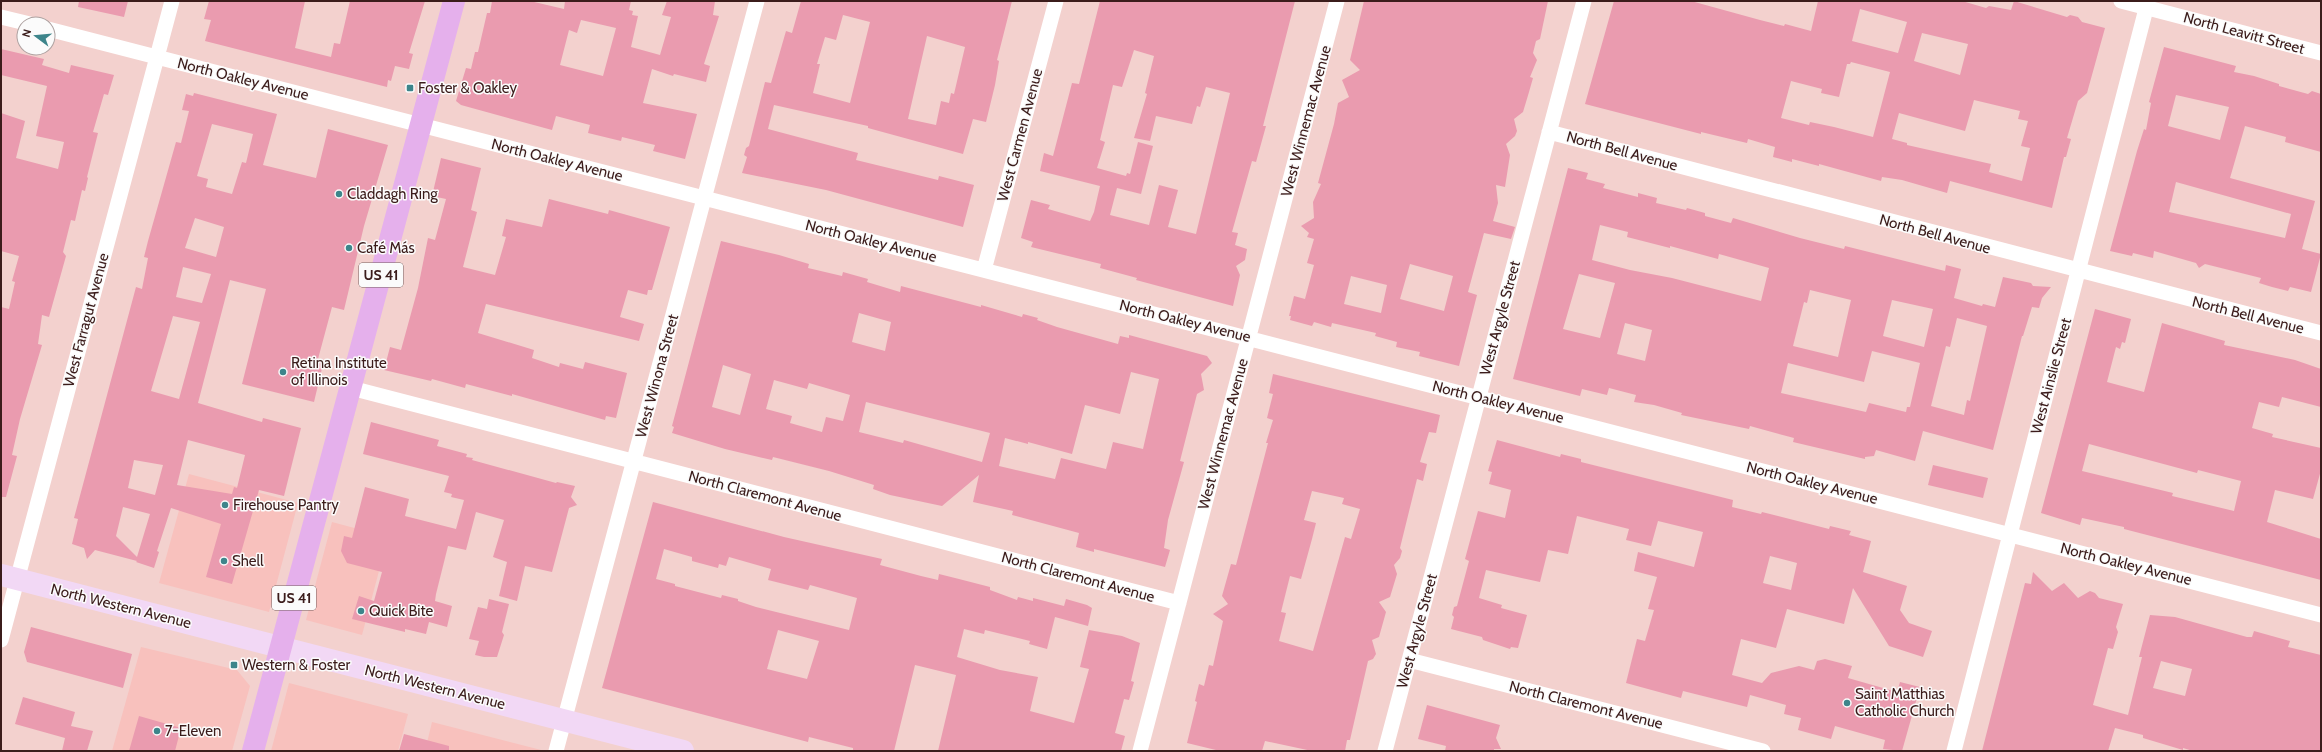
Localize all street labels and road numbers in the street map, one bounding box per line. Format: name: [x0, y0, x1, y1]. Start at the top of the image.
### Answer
street label: North Leavitt Street: [2182, 8, 2306, 58]
street label: West Winnemac Avenue: [1277, 43, 1335, 199]
street label: North Oakley Avenue: [175, 54, 311, 104]
street label: West Carmen Avenue: [994, 66, 1047, 204]
street label: North Bell Avenue: [1564, 127, 1680, 175]
street label: North Oakley Avenue: [489, 135, 625, 185]
street label: North Bell Avenue: [1877, 210, 1993, 258]
street label: North Oakley Avenue: [803, 216, 939, 266]
street label: West Farragut Avenue: [59, 251, 113, 389]
street label: West Argyle Street: [1476, 259, 1524, 377]
road number: US 41: [359, 263, 403, 287]
street label: North Bell Avenue: [2190, 292, 2306, 338]
street label: North Oakley Avenue: [1117, 296, 1253, 346]
street label: West Winona Street: [632, 312, 682, 440]
street label: West Ainslie Street: [2027, 316, 2075, 436]
street label: West Winnemac Avenue: [1194, 356, 1252, 512]
street label: North Oakley Avenue: [1430, 377, 1566, 427]
street label: North Oakley Avenue: [1744, 458, 1880, 508]
street label: North Claremont Avenue: [686, 467, 844, 525]
street label: North Oakley Avenue: [2058, 539, 2194, 589]
street label: North Claremont Avenue: [999, 548, 1157, 606]
street label: West Argyle Street: [1393, 572, 1441, 690]
street label: North Western Avenue: [49, 580, 193, 632]
road number: US 41: [272, 586, 316, 610]
street label: North Western Avenue: [363, 661, 507, 713]
street label: North Claremont Avenue: [1507, 677, 1665, 733]

